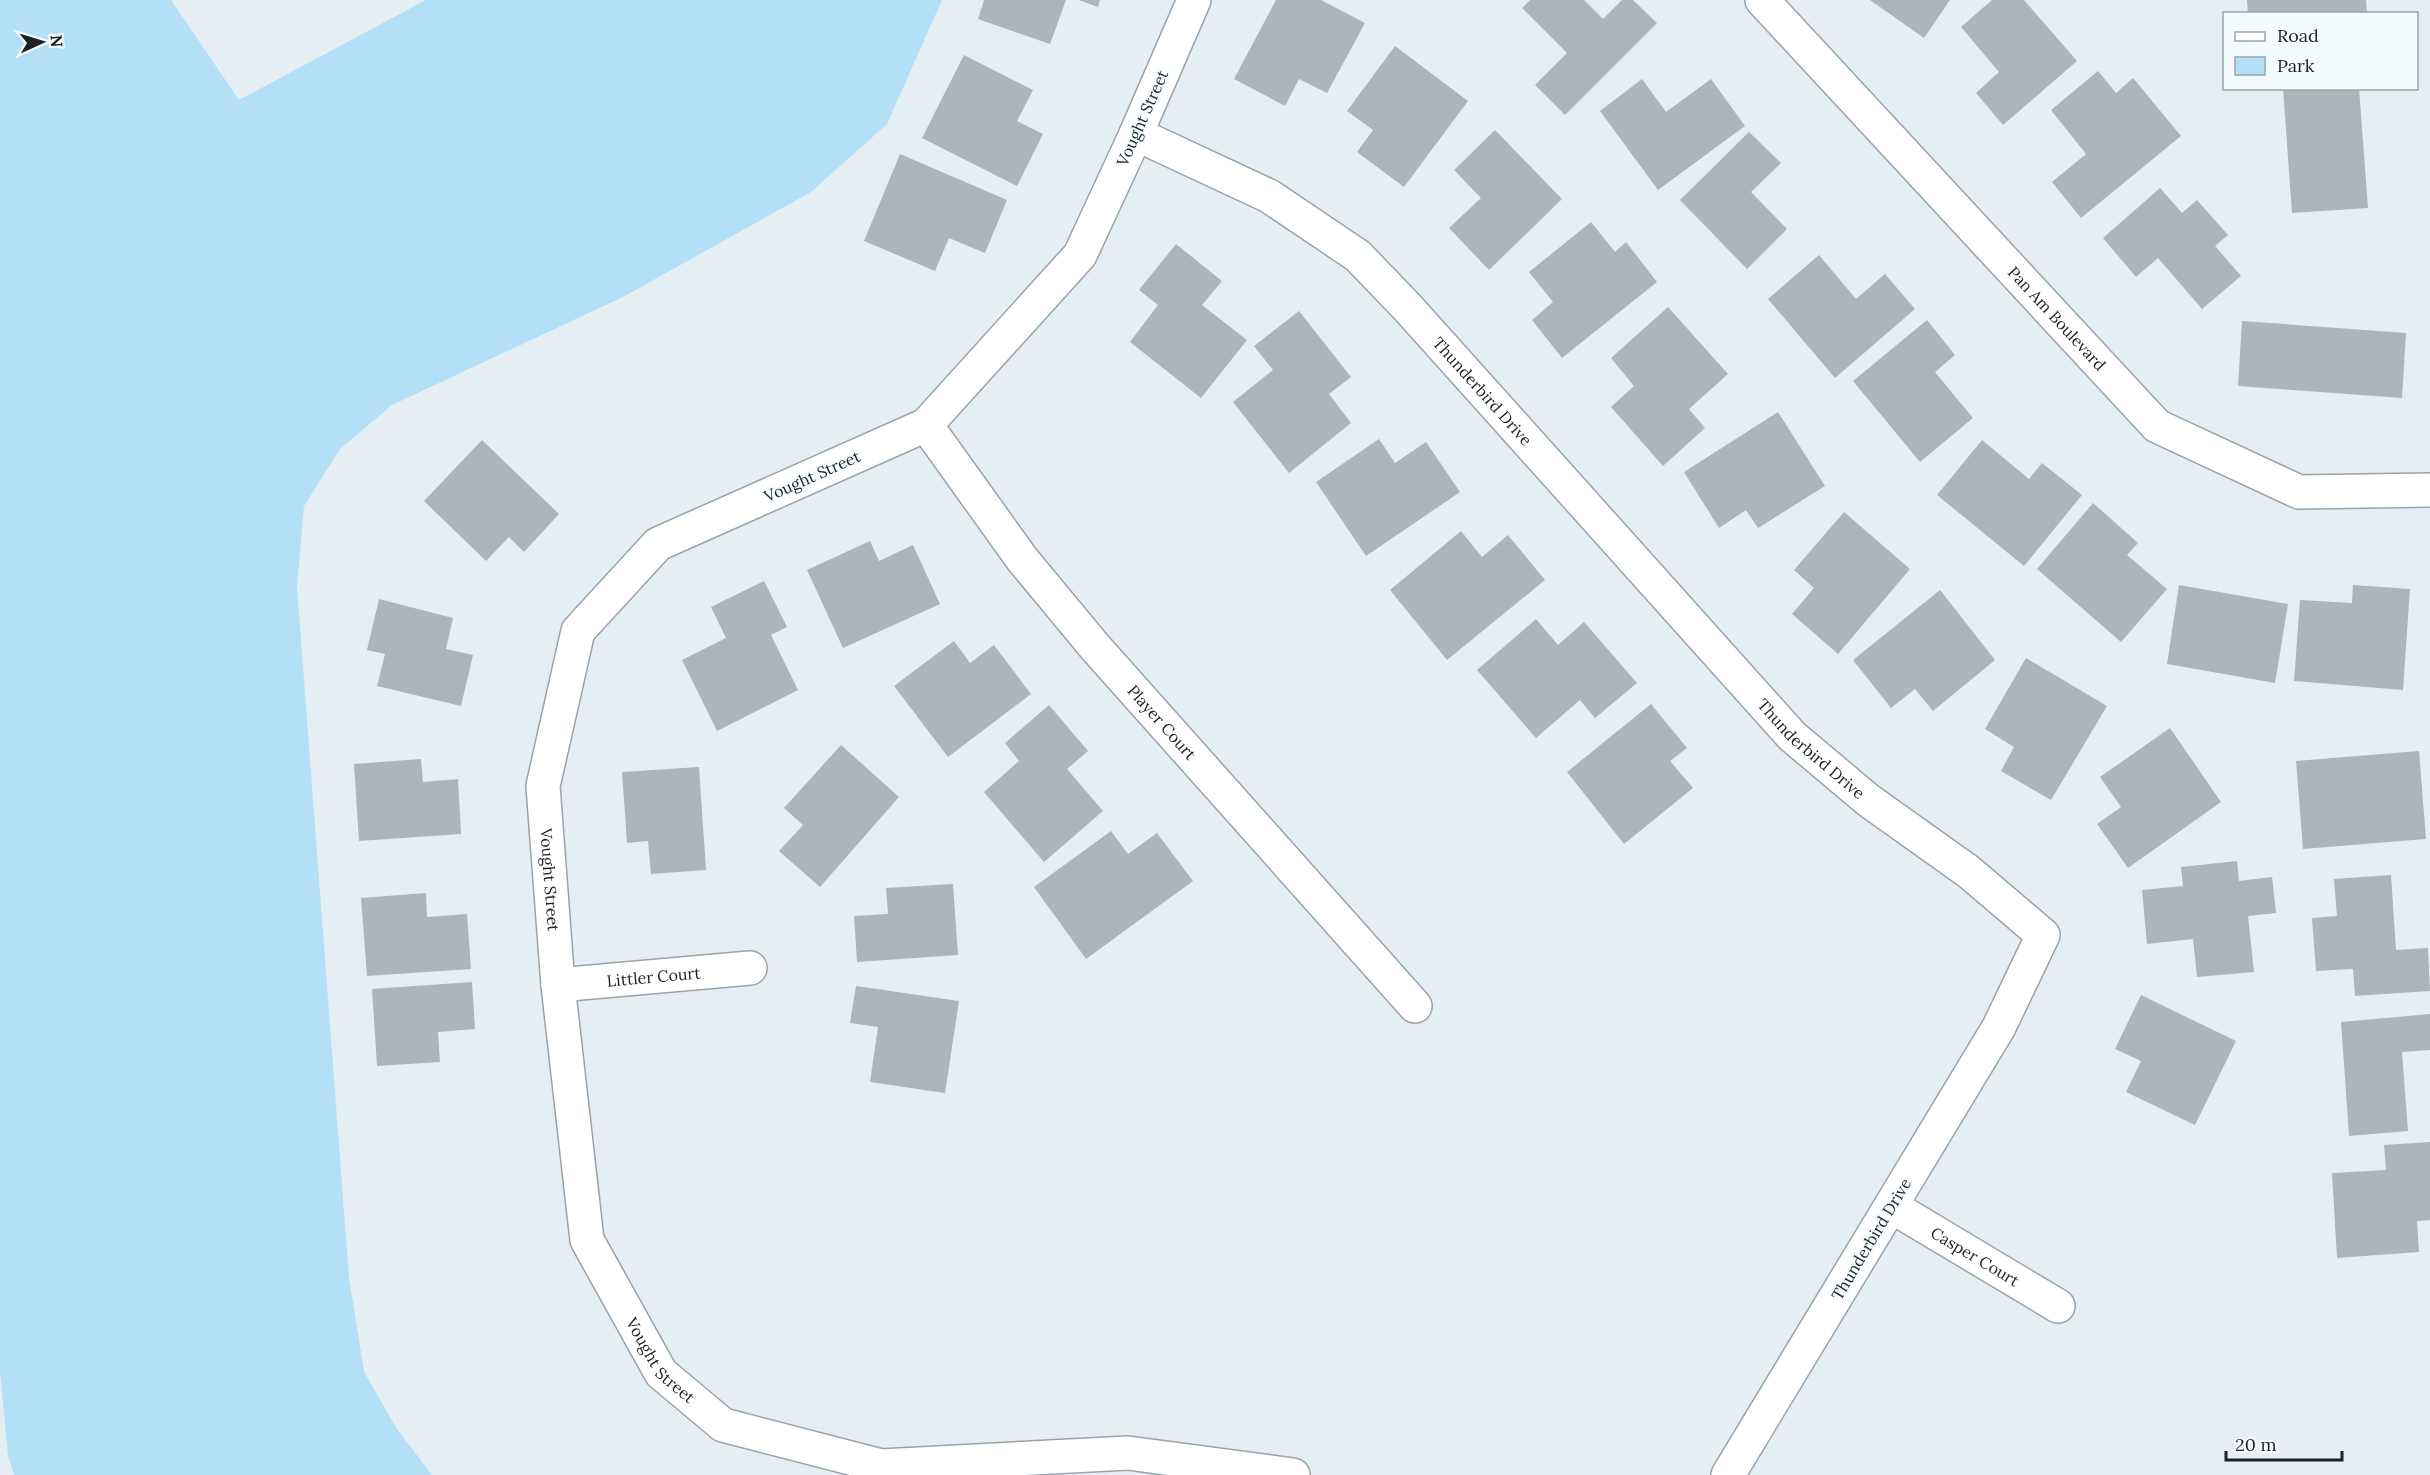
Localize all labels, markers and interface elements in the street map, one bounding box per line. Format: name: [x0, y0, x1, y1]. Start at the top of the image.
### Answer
north arrow: [12, 12, 72, 72]
legend: [2223, 12, 2418, 90]
text: Road: [2277, 24, 2319, 47]
text: N: [47, 34, 67, 48]
text: Park: [2277, 54, 2315, 77]
street label: Vought Street: [1111, 66, 1172, 170]
street label: Pan Am Boulevard: [2004, 262, 2111, 375]
street label: Thunderbird Drive: [1429, 333, 1537, 450]
street label: Vought Street: [760, 446, 864, 507]
street label: Player Court: [1123, 681, 1201, 764]
street label: Thunderbird Drive: [1753, 695, 1869, 803]
street label: Vought Street: [536, 826, 564, 933]
street label: Littler Court: [606, 962, 702, 991]
street label: Thunderbird Drive: [1827, 1174, 1915, 1304]
street label: Casper Court: [1927, 1222, 2024, 1291]
street label: Vought Street: [622, 1313, 700, 1408]
scale bar: [2226, 1424, 2342, 1462]
text: 20 m: [2235, 1433, 2277, 1456]

